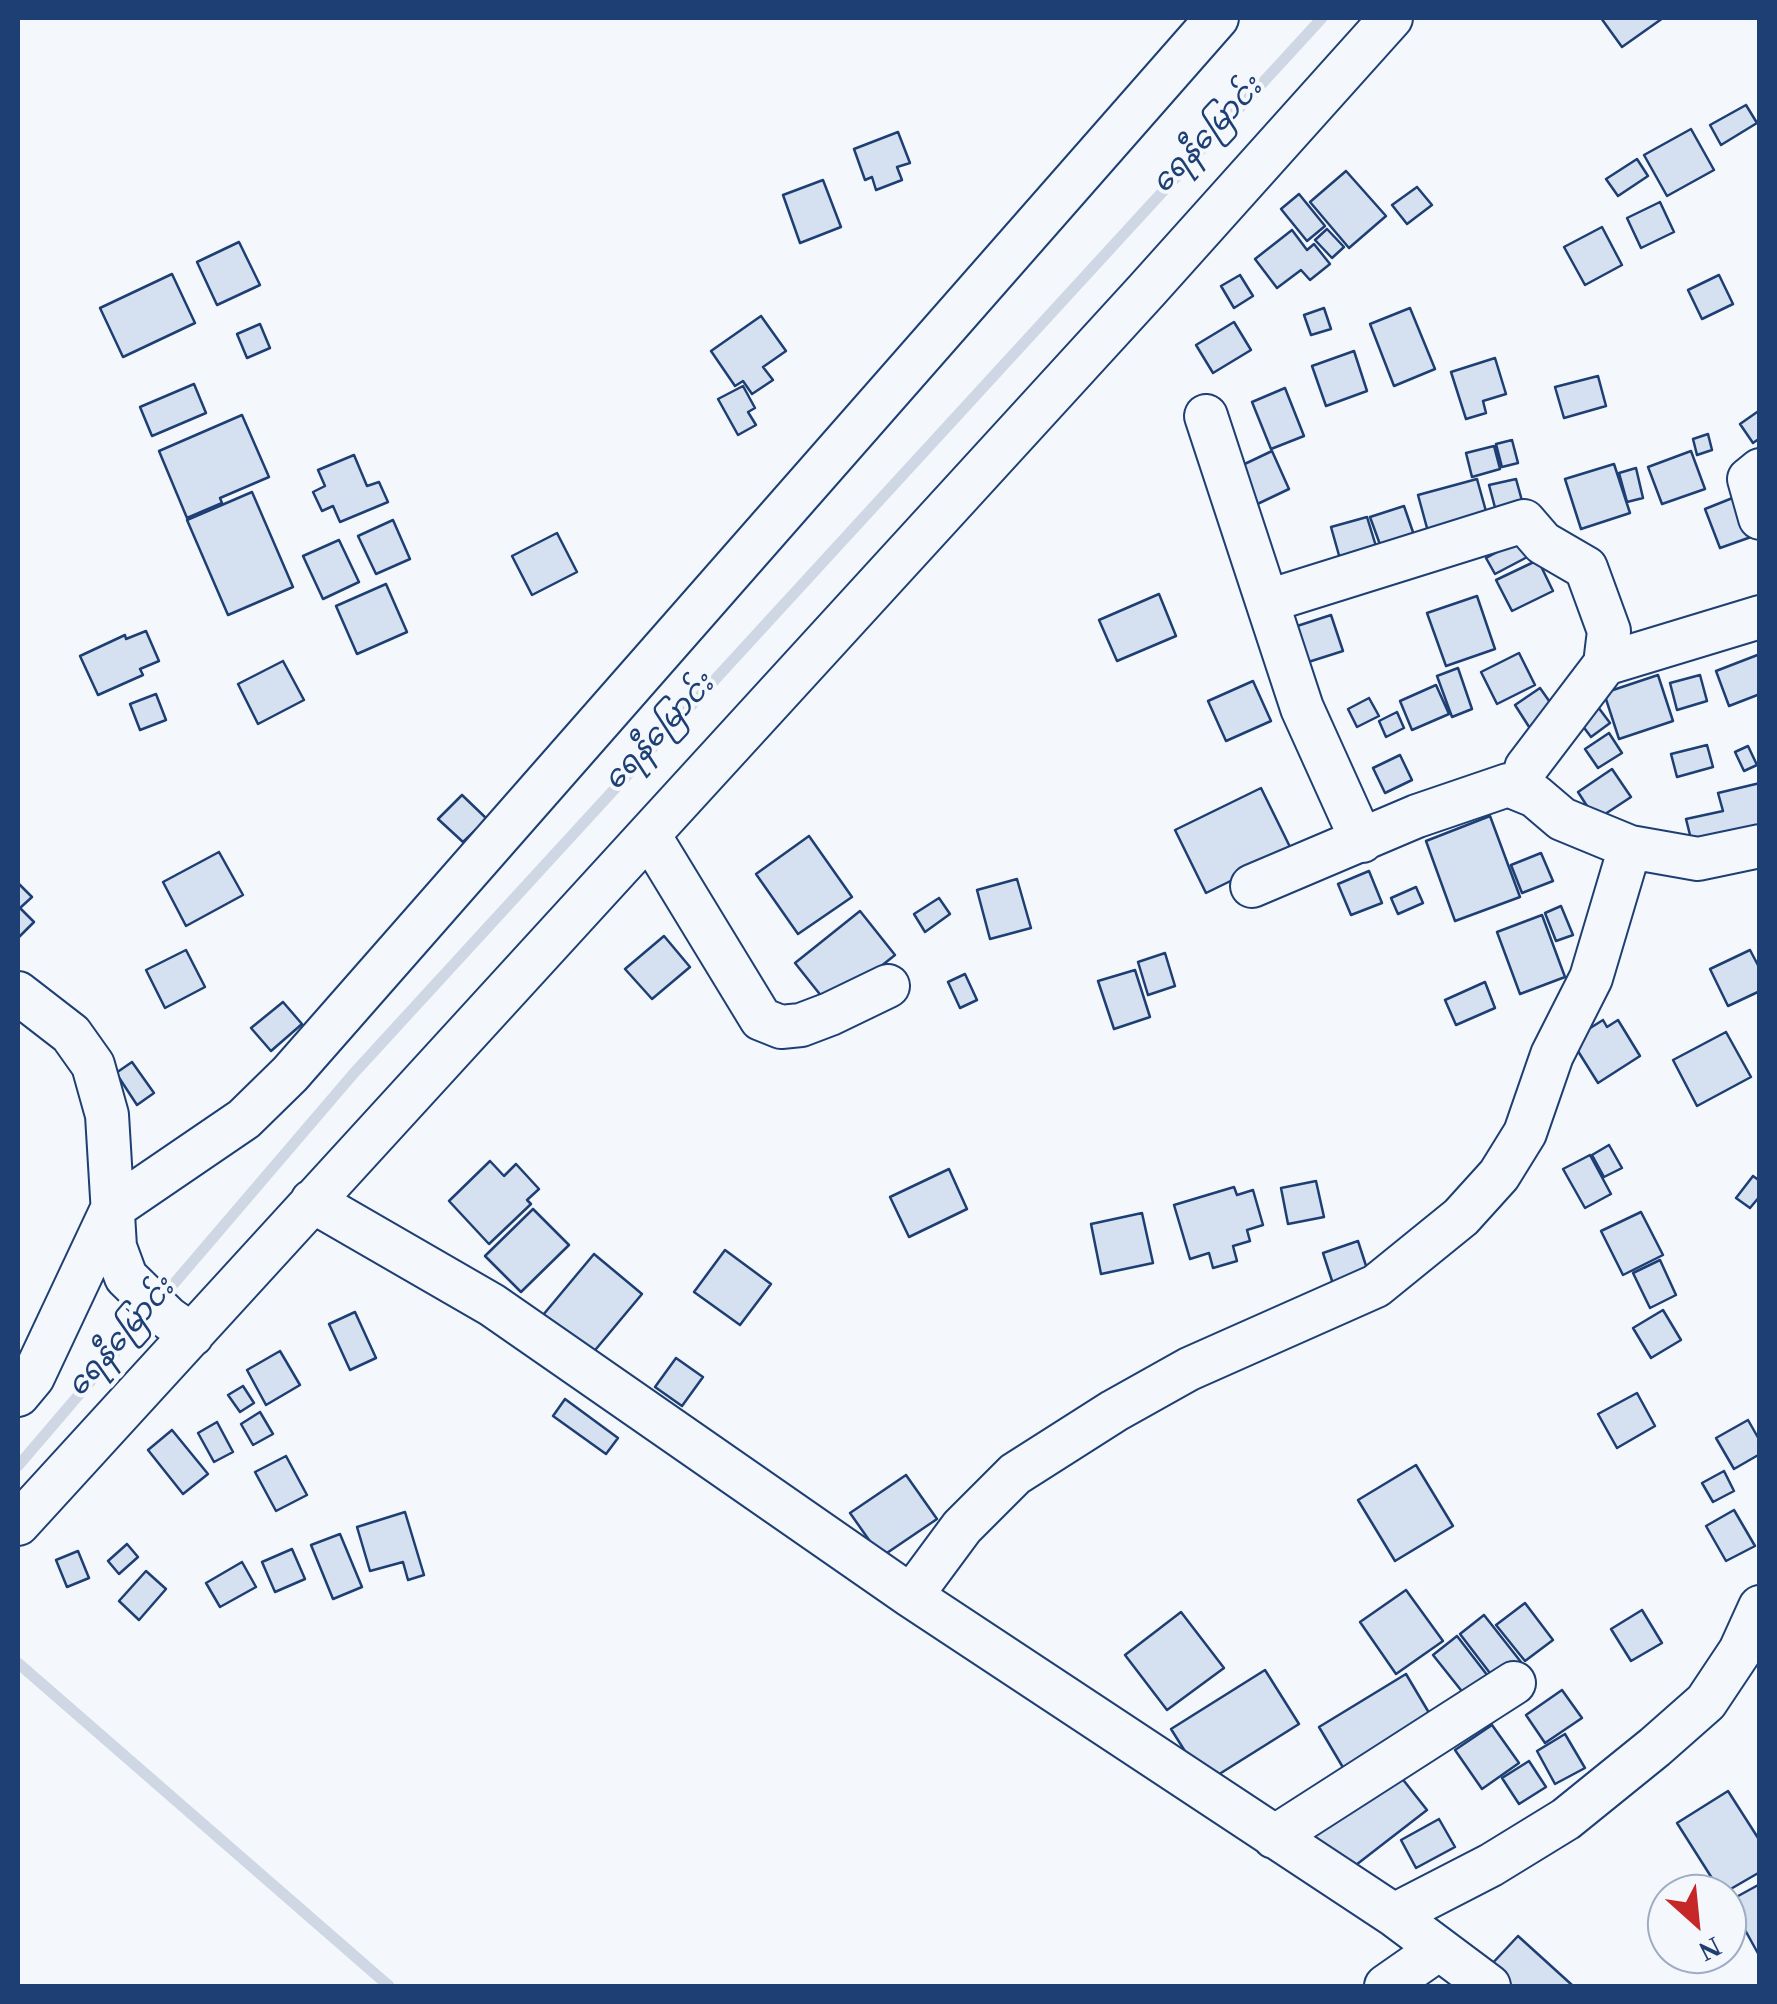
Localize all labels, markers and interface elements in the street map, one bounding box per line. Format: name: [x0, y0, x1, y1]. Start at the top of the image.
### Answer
water label: ရေနီမြောင်း: [1148, 74, 1274, 204]
water label: ရေနီမြောင်း: [600, 671, 726, 801]
water label: ရေနီမြောင်း: [64, 1274, 186, 1408]
north arrow: [1647, 1874, 1747, 1974]
text: N: [1694, 1931, 1726, 1968]

